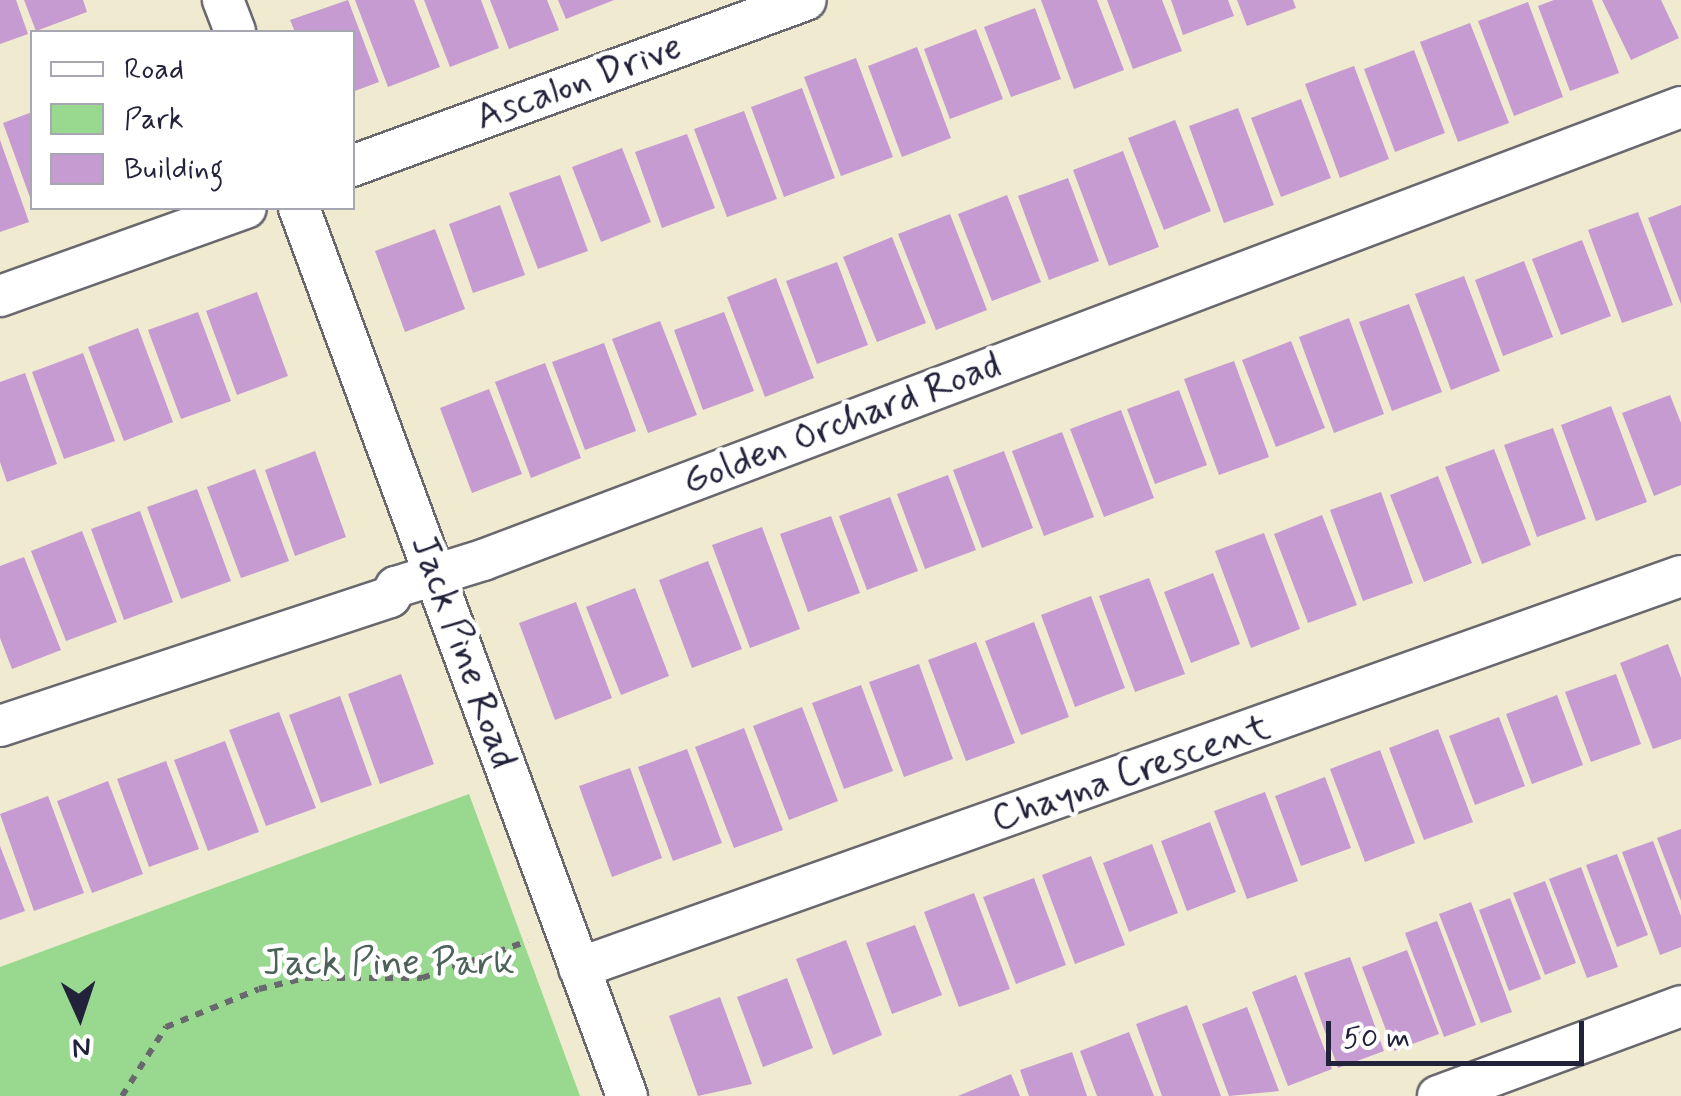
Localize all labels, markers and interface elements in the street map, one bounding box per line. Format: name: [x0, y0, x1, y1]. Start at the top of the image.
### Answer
street label: Ascalon Drive: [471, 25, 687, 141]
legend: [30, 30, 355, 210]
text: Road: [124, 50, 184, 89]
text: Park: [124, 100, 184, 139]
text: Building: [124, 150, 223, 189]
street label: Golden Orchard Road: [677, 342, 1007, 506]
street label: Jack Pine Road: [400, 530, 526, 774]
street label: Chayna Crescent: [992, 707, 1270, 841]
park label: Jack Pine Park: [268, 941, 510, 987]
north arrow: [30, 966, 130, 1066]
scale bar: [1331, 1001, 1588, 1063]
text: 50 m: [1343, 1019, 1410, 1058]
text: N: [71, 1027, 92, 1065]

